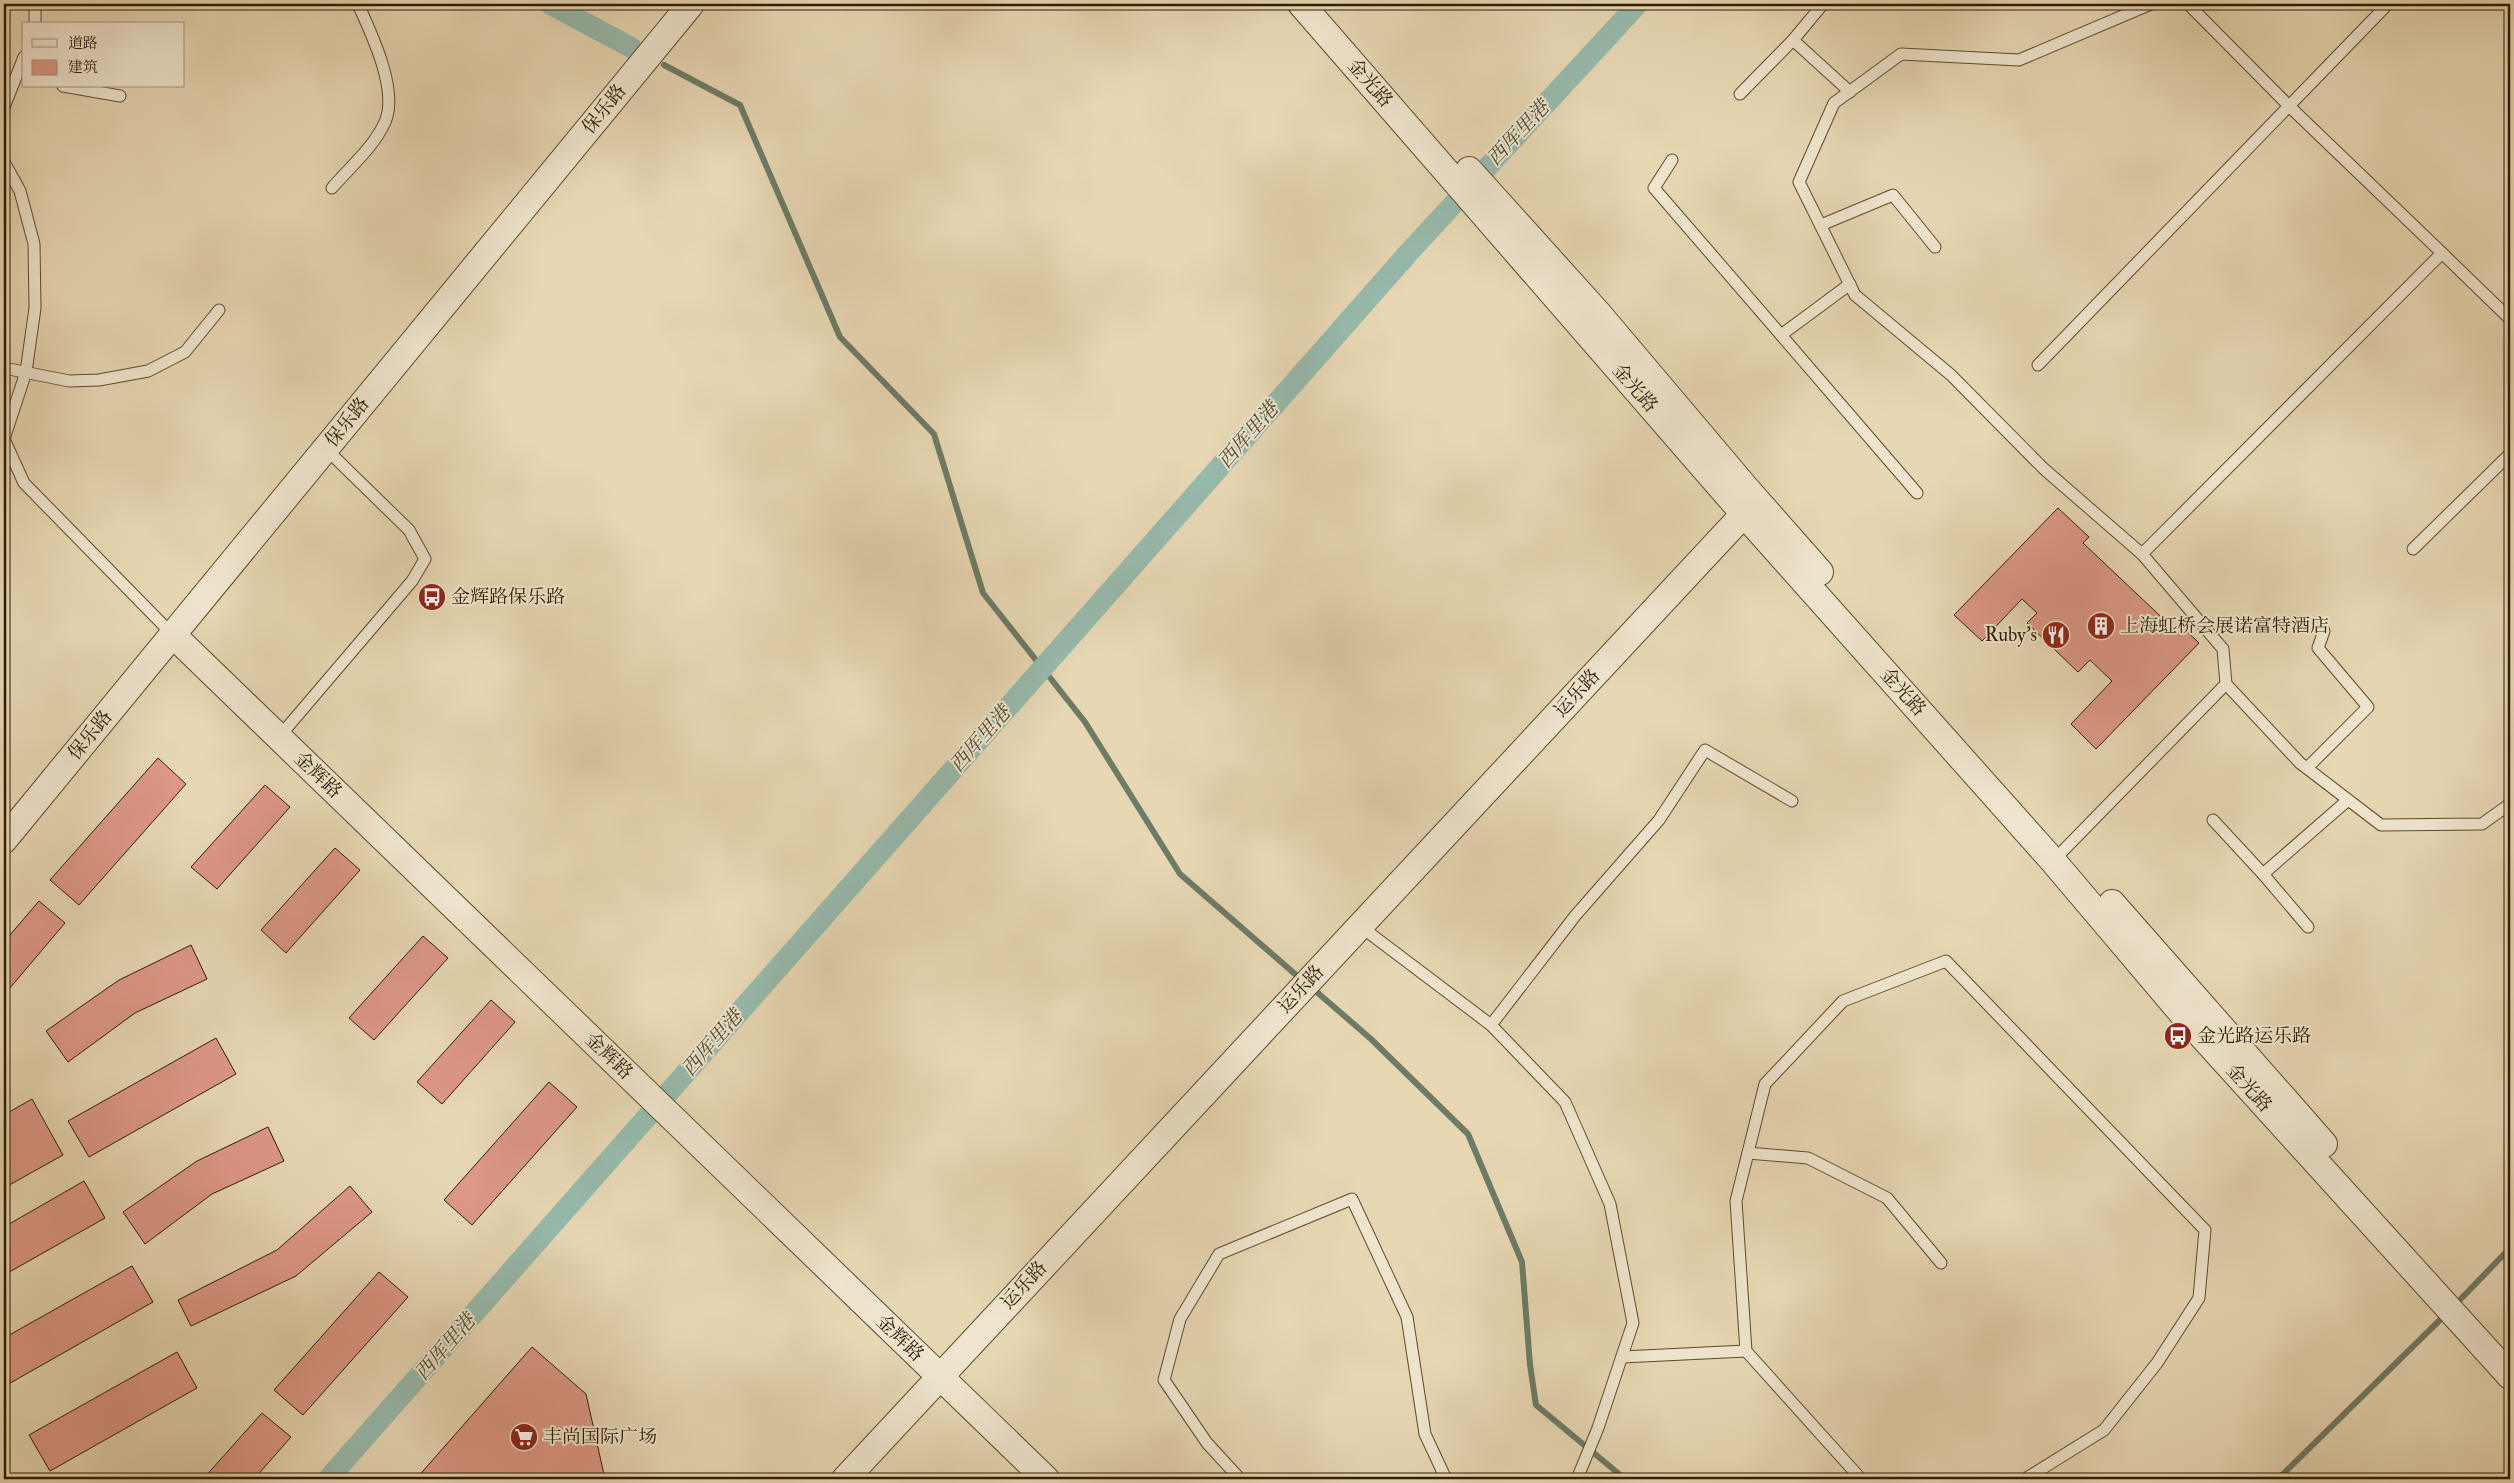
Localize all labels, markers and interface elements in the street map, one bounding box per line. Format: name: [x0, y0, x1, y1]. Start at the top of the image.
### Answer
legend: [22, 22, 185, 88]
text: 道路: [68, 34, 98, 53]
street label: 金光路: [1342, 54, 1398, 112]
text: 建筑: [68, 58, 98, 77]
street label: 保乐路: [577, 79, 631, 139]
water label: 西厍里港: [1482, 93, 1556, 171]
street label: 金光路: [1607, 359, 1663, 417]
street label: 保乐路: [320, 392, 374, 452]
water label: 西厍里港: [1212, 394, 1286, 473]
bus stop icon: 金辉路保乐路: [417, 582, 447, 612]
place label: 金辉路保乐路: [451, 585, 565, 609]
building icon: 上海虹桥会展诺富特酒店: [2086, 611, 2116, 641]
place label: 上海虹桥会展诺富特酒店: [2120, 614, 2329, 638]
restaurant icon: Ruby's: [2041, 620, 2071, 650]
place label: Ruby's: [1985, 623, 2037, 647]
street label: 金光路: [1875, 663, 1931, 721]
street label: 运乐路: [1549, 664, 1605, 722]
water label: 西厍里港: [944, 698, 1018, 777]
street label: 保乐路: [63, 705, 117, 765]
street label: 金辉路: [289, 747, 347, 803]
street label: 运乐路: [1273, 960, 1329, 1018]
water label: 西厍里港: [676, 1002, 750, 1081]
bus stop icon: 金光路运乐路: [2163, 1021, 2193, 1051]
place label: 金光路运乐路: [2197, 1024, 2311, 1048]
street label: 金辉路: [580, 1028, 638, 1084]
street label: 金光路: [2221, 1059, 2277, 1117]
street label: 运乐路: [996, 1256, 1052, 1314]
water label: 西厍里港: [409, 1306, 483, 1385]
street label: 金辉路: [871, 1310, 929, 1366]
supermarket icon: 丰尚国际广场: [509, 1422, 539, 1452]
place label: 丰尚国际广场: [543, 1425, 657, 1449]

